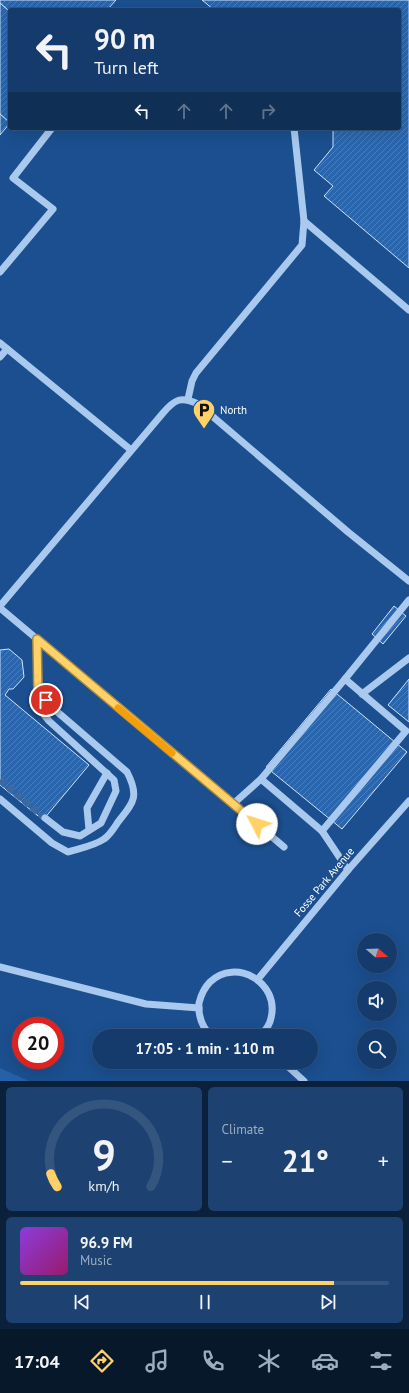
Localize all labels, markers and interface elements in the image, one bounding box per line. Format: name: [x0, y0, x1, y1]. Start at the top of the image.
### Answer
text: 90 m: [94, 20, 155, 57]
icon: left: [28, 24, 80, 76]
text: Turn left: [94, 56, 159, 79]
icon: left: [131, 100, 153, 122]
icon: ahead: [173, 100, 195, 122]
icon: ahead: [215, 100, 237, 122]
icon: right: [257, 100, 279, 122]
parking icon: North: [191, 397, 217, 430]
place label: North: [220, 403, 247, 417]
pin: [29, 683, 63, 717]
icon: arrive: [35, 689, 57, 711]
position arrow: [236, 803, 278, 845]
street label: Fosse Park Avenue: [291, 844, 357, 920]
north arrow: [357, 933, 397, 973]
map controls: [357, 933, 397, 1069]
button: sound: [357, 981, 397, 1021]
speed limit sign: 20: [12, 1017, 64, 1069]
button: search: [357, 1029, 397, 1069]
text: 17:05 · 1 min · 110 m: [136, 1039, 274, 1058]
text: Climate: [222, 1121, 264, 1138]
text: 9: [92, 1128, 116, 1181]
text: 21°: [282, 1141, 329, 1180]
text: −: [222, 1147, 233, 1175]
text: +: [378, 1147, 389, 1175]
text: km/h: [88, 1176, 119, 1195]
text: 96.9 FM: [80, 1233, 133, 1252]
text: Music: [80, 1252, 112, 1269]
icon: previous: [71, 1291, 93, 1313]
icon: pause: [194, 1291, 216, 1313]
icon: next: [317, 1291, 339, 1313]
icon: directions: [88, 1347, 116, 1375]
icon: music: [143, 1347, 171, 1375]
icon: phone: [199, 1347, 227, 1375]
icon: climate: [255, 1347, 283, 1375]
icon: car: [311, 1347, 339, 1375]
icon: filters: [367, 1347, 395, 1375]
text: 17:04: [14, 1350, 60, 1373]

